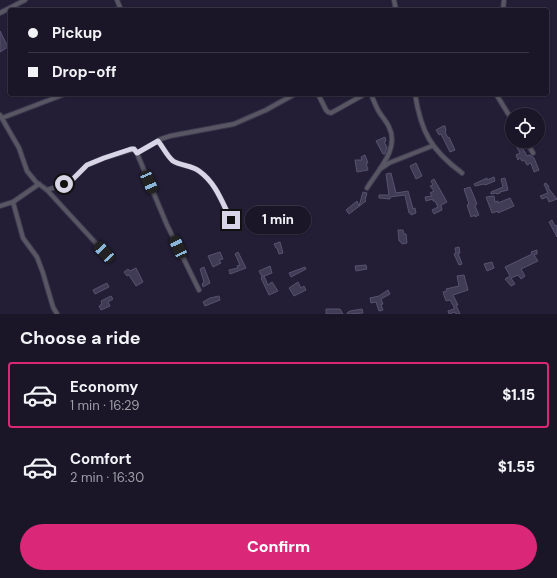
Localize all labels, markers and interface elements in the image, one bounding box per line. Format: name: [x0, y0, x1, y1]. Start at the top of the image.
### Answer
text: Pickup: [52, 23, 102, 43]
text: Drop-off: [52, 62, 117, 82]
map controls: [505, 108, 545, 148]
button: locate: [505, 108, 545, 148]
car: [139, 169, 159, 195]
route start: [55, 175, 73, 193]
callout: 1 min: [245, 206, 311, 234]
route end: [222, 211, 240, 229]
text: 1 min: [262, 211, 294, 228]
car: [167, 234, 189, 260]
car: [91, 239, 117, 265]
text: Choose a ride: [20, 326, 141, 350]
icon: car: [22, 377, 58, 413]
text: Economy: [70, 377, 138, 397]
text: $1.15: [502, 385, 535, 405]
text: 1 min · 16:29: [70, 397, 140, 414]
icon: car: [22, 449, 58, 485]
text: Comfort: [70, 449, 131, 469]
text: $1.55: [498, 457, 535, 477]
text: 2 min · 16:30: [70, 469, 144, 486]
button: Confirm: [20, 524, 537, 570]

